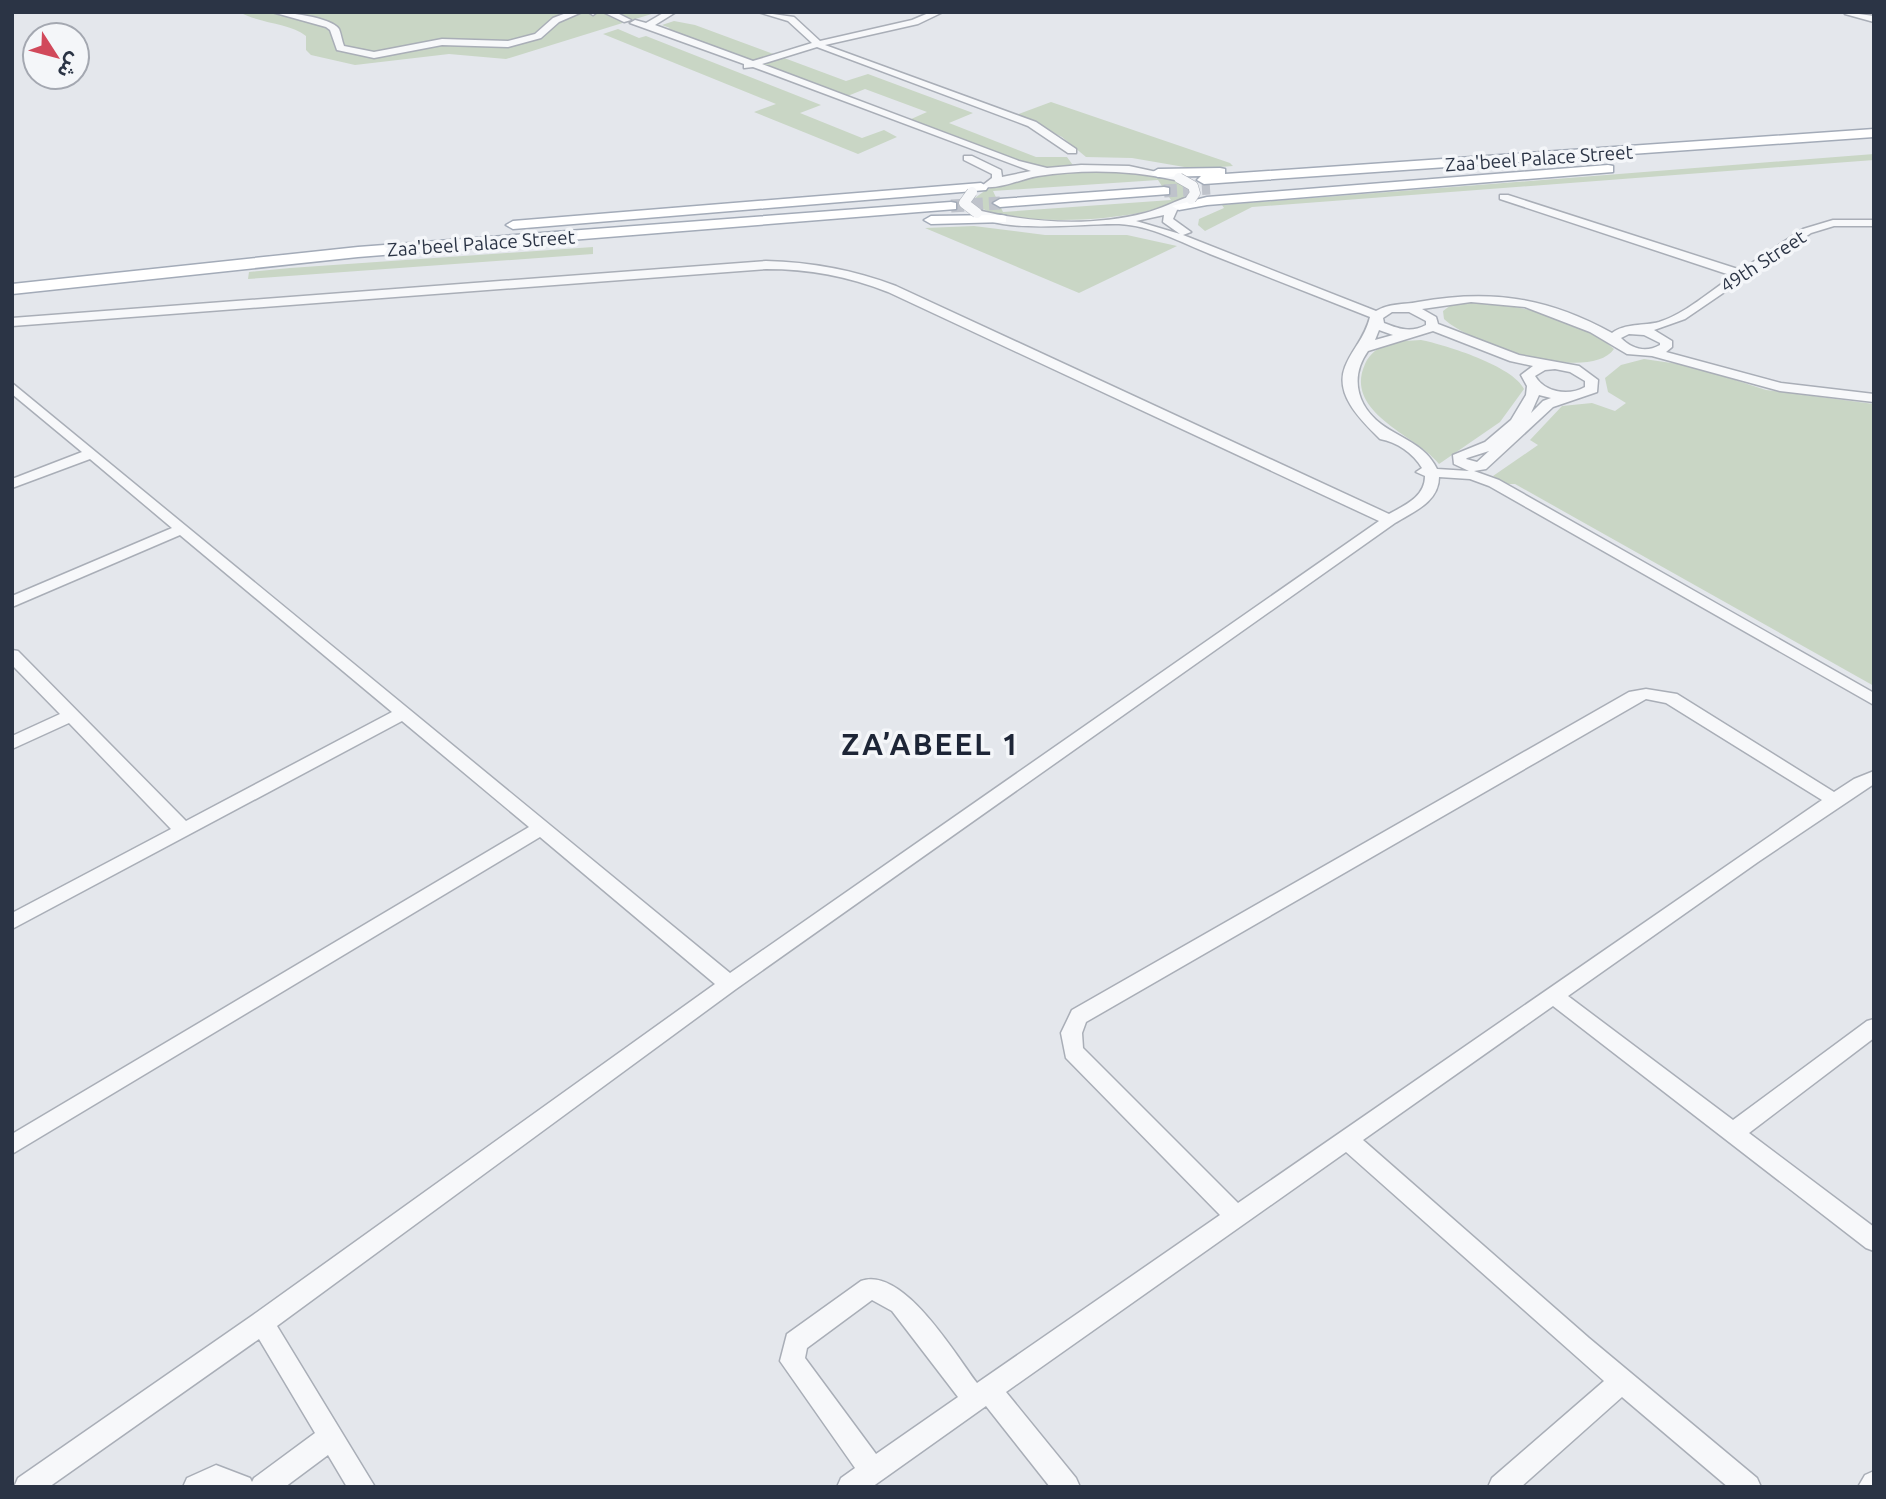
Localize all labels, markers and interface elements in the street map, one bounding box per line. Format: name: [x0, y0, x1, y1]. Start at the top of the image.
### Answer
north arrow: [21, 21, 91, 91]
text: ش: [53, 49, 86, 83]
street label: Zaa'beel Palace Street: [1444, 140, 1634, 176]
street label: Zaa'beel Palace Street: [386, 225, 576, 261]
street label: 49th Street: [1716, 225, 1810, 297]
district label: ZA’ABEEL 1: [841, 727, 1021, 761]

